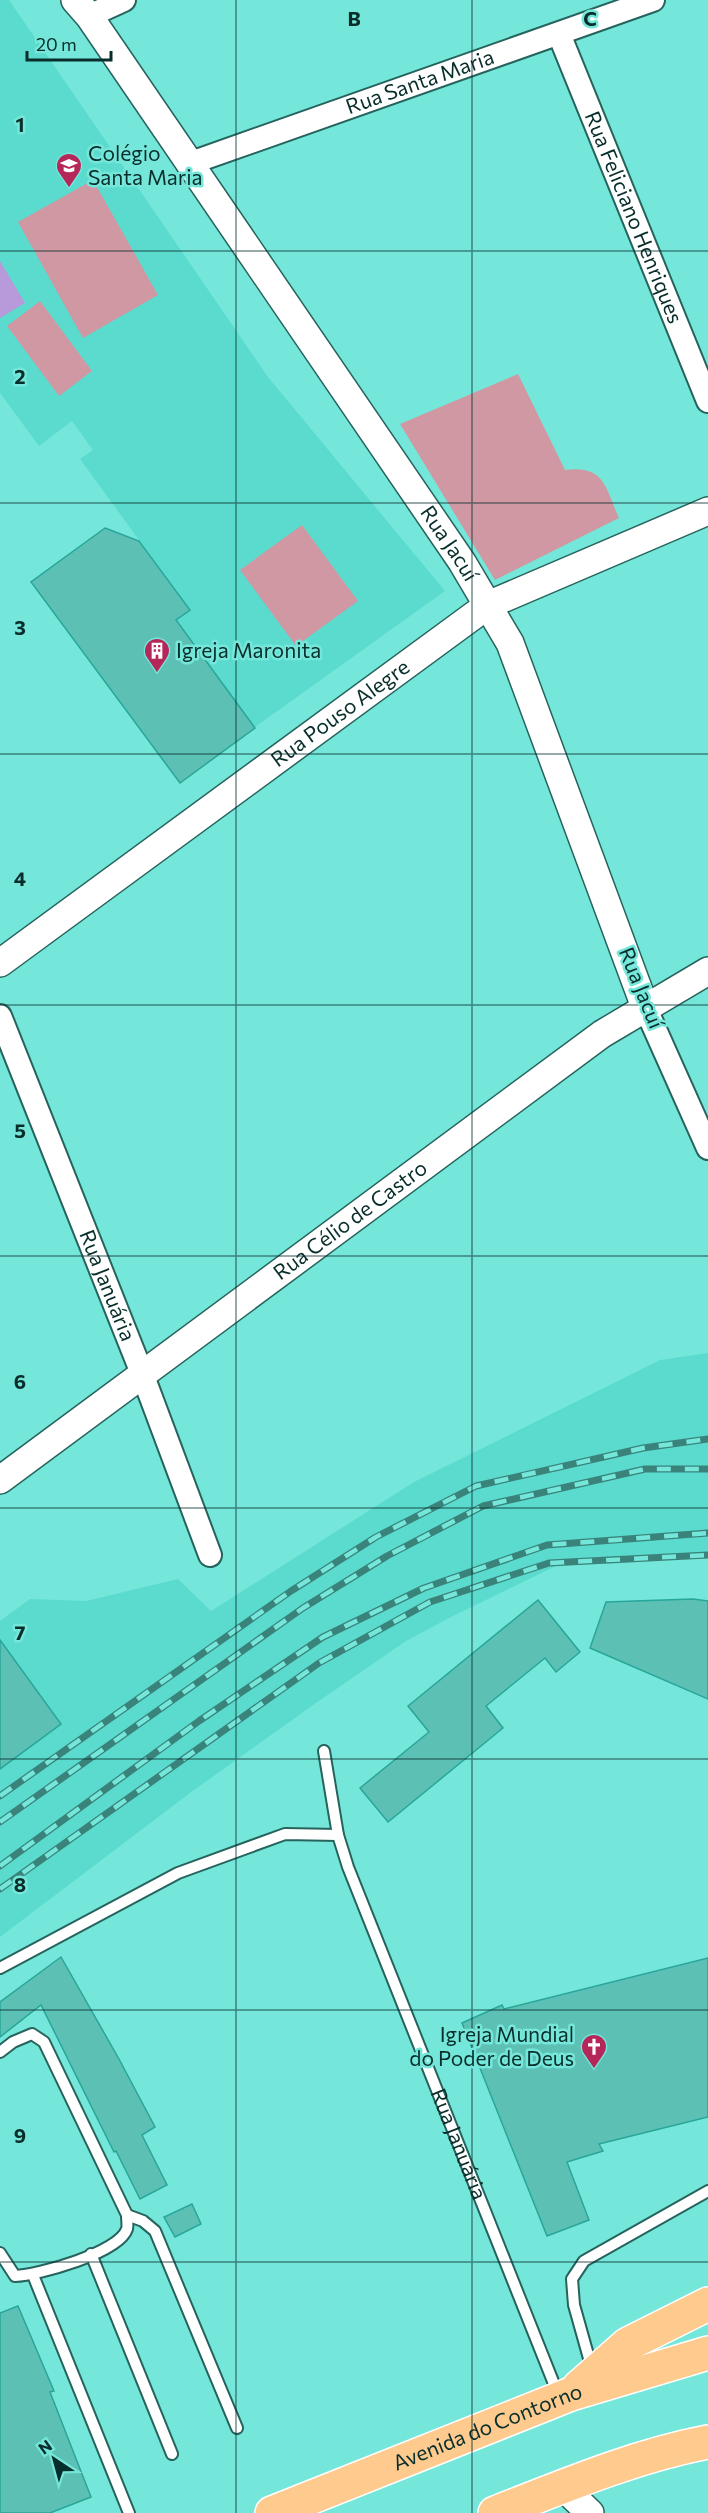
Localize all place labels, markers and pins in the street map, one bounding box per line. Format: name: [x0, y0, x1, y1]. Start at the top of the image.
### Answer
place label: Colégio Santa Maria: [88, 140, 203, 189]
school or university icon: Colégio Santa Maria: [54, 151, 84, 189]
building icon: Igreja Maronita: [142, 636, 172, 674]
place label: Igreja Maronita: [176, 637, 321, 662]
place label: Igreja Mundial do Poder de Deus: [409, 2021, 574, 2070]
church icon: Igreja Mundial do Poder de Deus: [579, 2032, 609, 2070]

